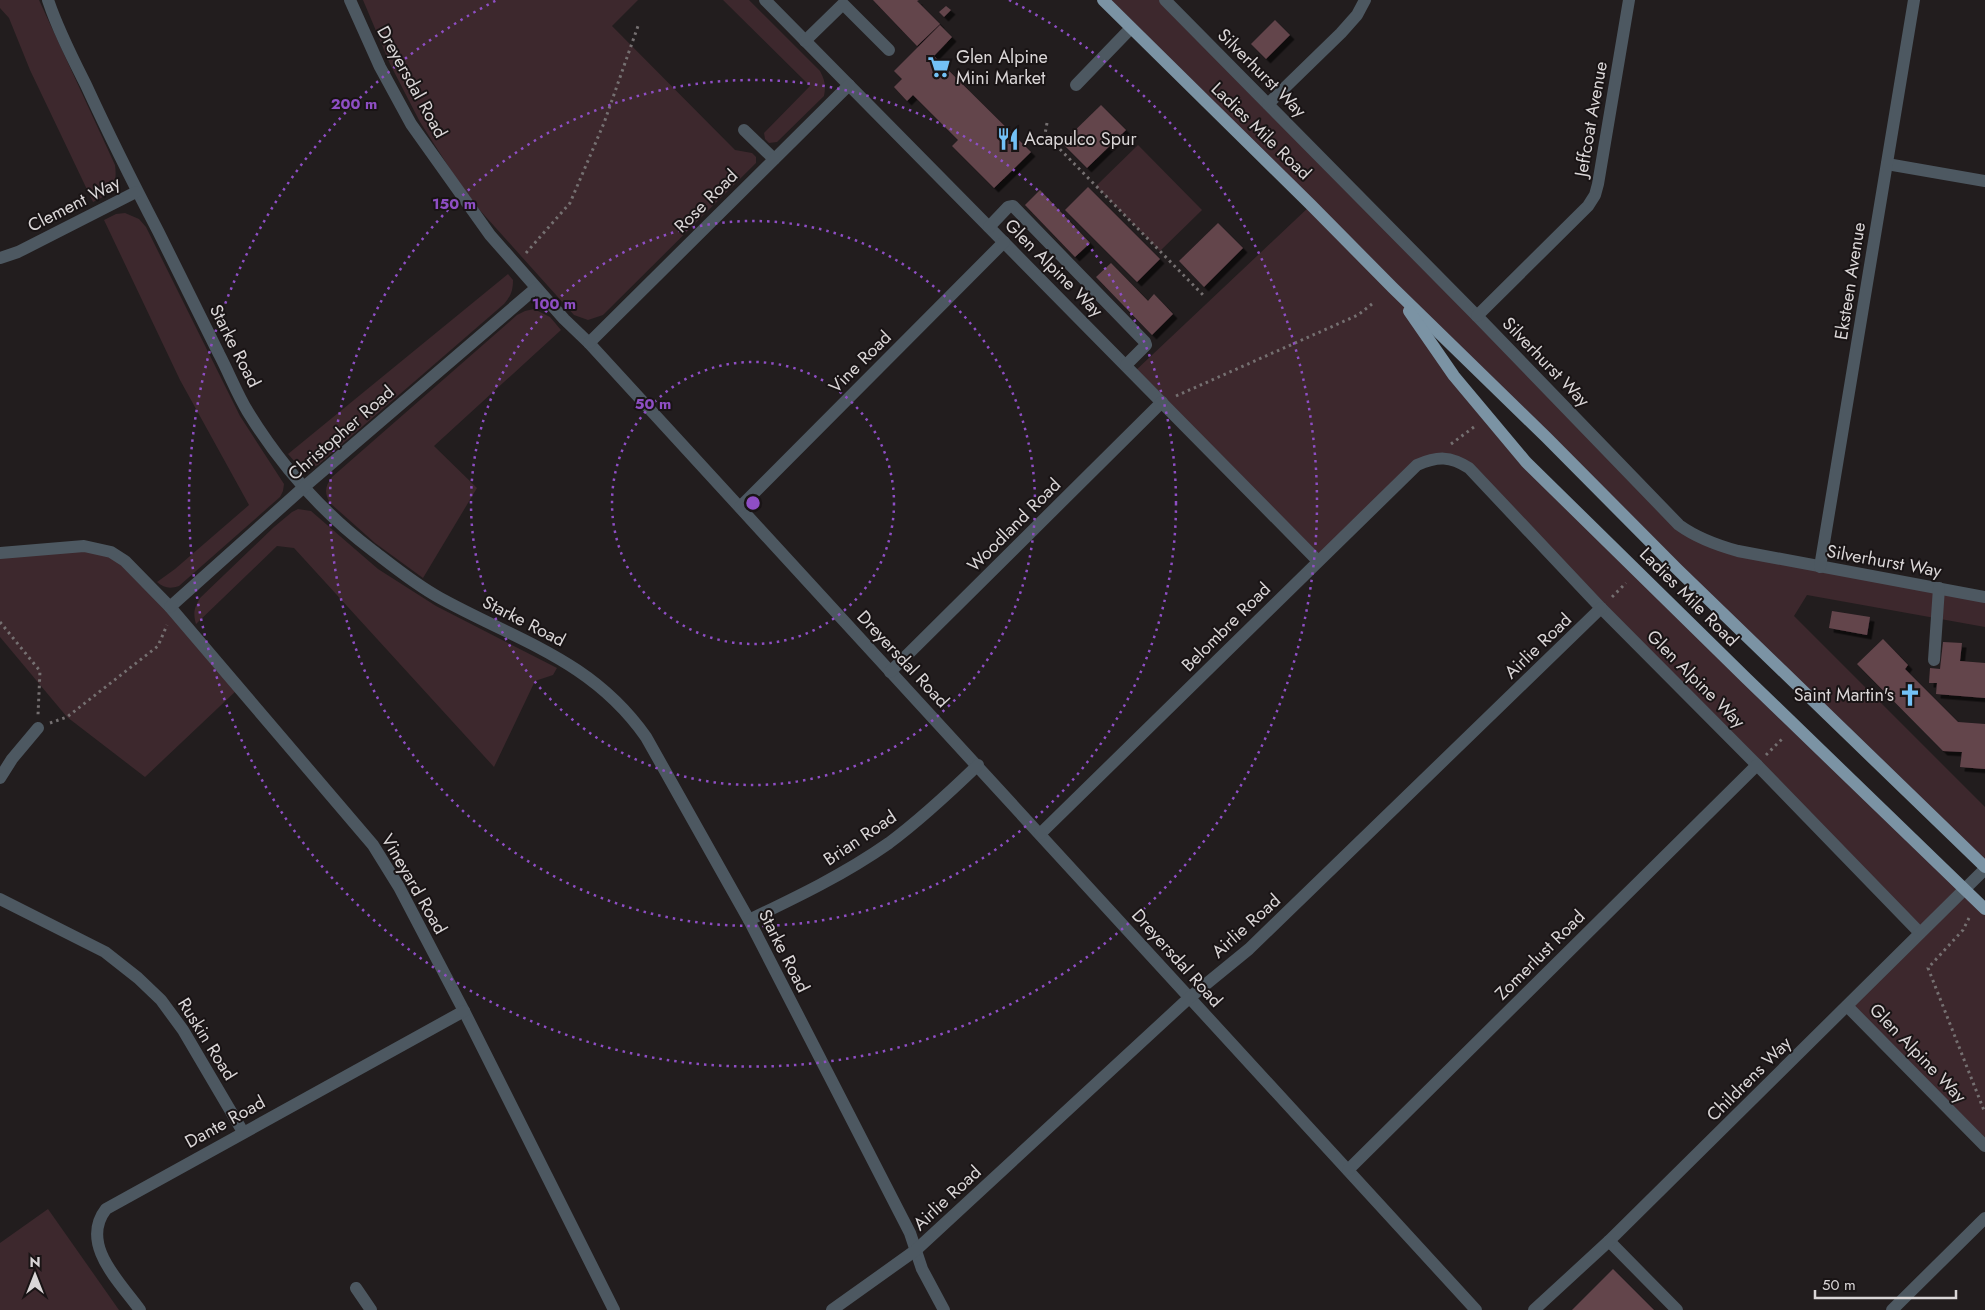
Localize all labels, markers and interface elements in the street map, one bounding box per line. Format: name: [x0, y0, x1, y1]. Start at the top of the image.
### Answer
street label: Dreyersdal Road: [370, 21, 454, 143]
street label: Silverhurst Way: [1212, 23, 1312, 123]
place label: Glen Alpine Mini Market: [956, 44, 1048, 91]
supermarket icon: Glen Alpine Mini Market: [926, 54, 952, 80]
street label: Jeffcoat Avenue: [1568, 59, 1614, 181]
street label: Ladies Mile Road: [1205, 76, 1317, 186]
text: 200 m: [331, 93, 377, 115]
restaurant icon: Acapulco Spur: [995, 126, 1021, 152]
place label: Acapulco Spur: [1024, 126, 1137, 152]
street label: Rose Road: [668, 163, 744, 239]
street label: Clement Way: [23, 170, 125, 238]
text: 150 m: [432, 193, 476, 215]
street label: Glen Alpine Way: [999, 213, 1109, 323]
street label: Eksteen Avenue: [1828, 220, 1872, 342]
text: 100 m: [532, 293, 576, 315]
street label: Starke Road: [203, 300, 267, 392]
street label: Silverhurst Way: [1496, 311, 1596, 413]
street label: Vine Road: [823, 325, 897, 399]
street label: Christopher Road: [282, 379, 400, 487]
text: 50 m: [635, 393, 671, 415]
street label: Woodland Road: [961, 472, 1067, 578]
centre of rings: [744, 494, 762, 512]
street label: Silverhurst Way: [1824, 538, 1944, 584]
street label: Ladies Mile Road: [1634, 542, 1744, 652]
street label: Belombre Road: [1175, 576, 1277, 678]
street label: Starke Road: [478, 589, 570, 653]
street label: Dreyersdal Road: [851, 605, 955, 713]
street label: Airlie Road: [1498, 607, 1578, 685]
street label: Glen Alpine Way: [1641, 624, 1751, 734]
place label: Saint Martin's: [1794, 682, 1894, 708]
church icon: Saint Martin's: [1897, 682, 1923, 708]
street label: Brian Road: [818, 804, 902, 872]
street label: Vineyard Road: [375, 829, 453, 939]
street label: Airlie Road: [1206, 888, 1286, 964]
street label: Dreyersdal Road: [1126, 903, 1228, 1013]
street label: Zomerlust Road: [1489, 904, 1591, 1006]
street label: Starke Road: [752, 905, 816, 997]
street label: Ruskin Road: [171, 993, 243, 1085]
street label: Glen Alpine Way: [1864, 997, 1972, 1109]
street label: Childrens Way: [1701, 1031, 1797, 1127]
street label: Dante Road: [180, 1089, 270, 1155]
street label: Airlie Road: [907, 1159, 987, 1237]
north arrow: [10, 1250, 60, 1300]
text: N: [29, 1252, 41, 1272]
scale bar: [1815, 1268, 1956, 1300]
text: 50 m: [1822, 1274, 1856, 1296]

